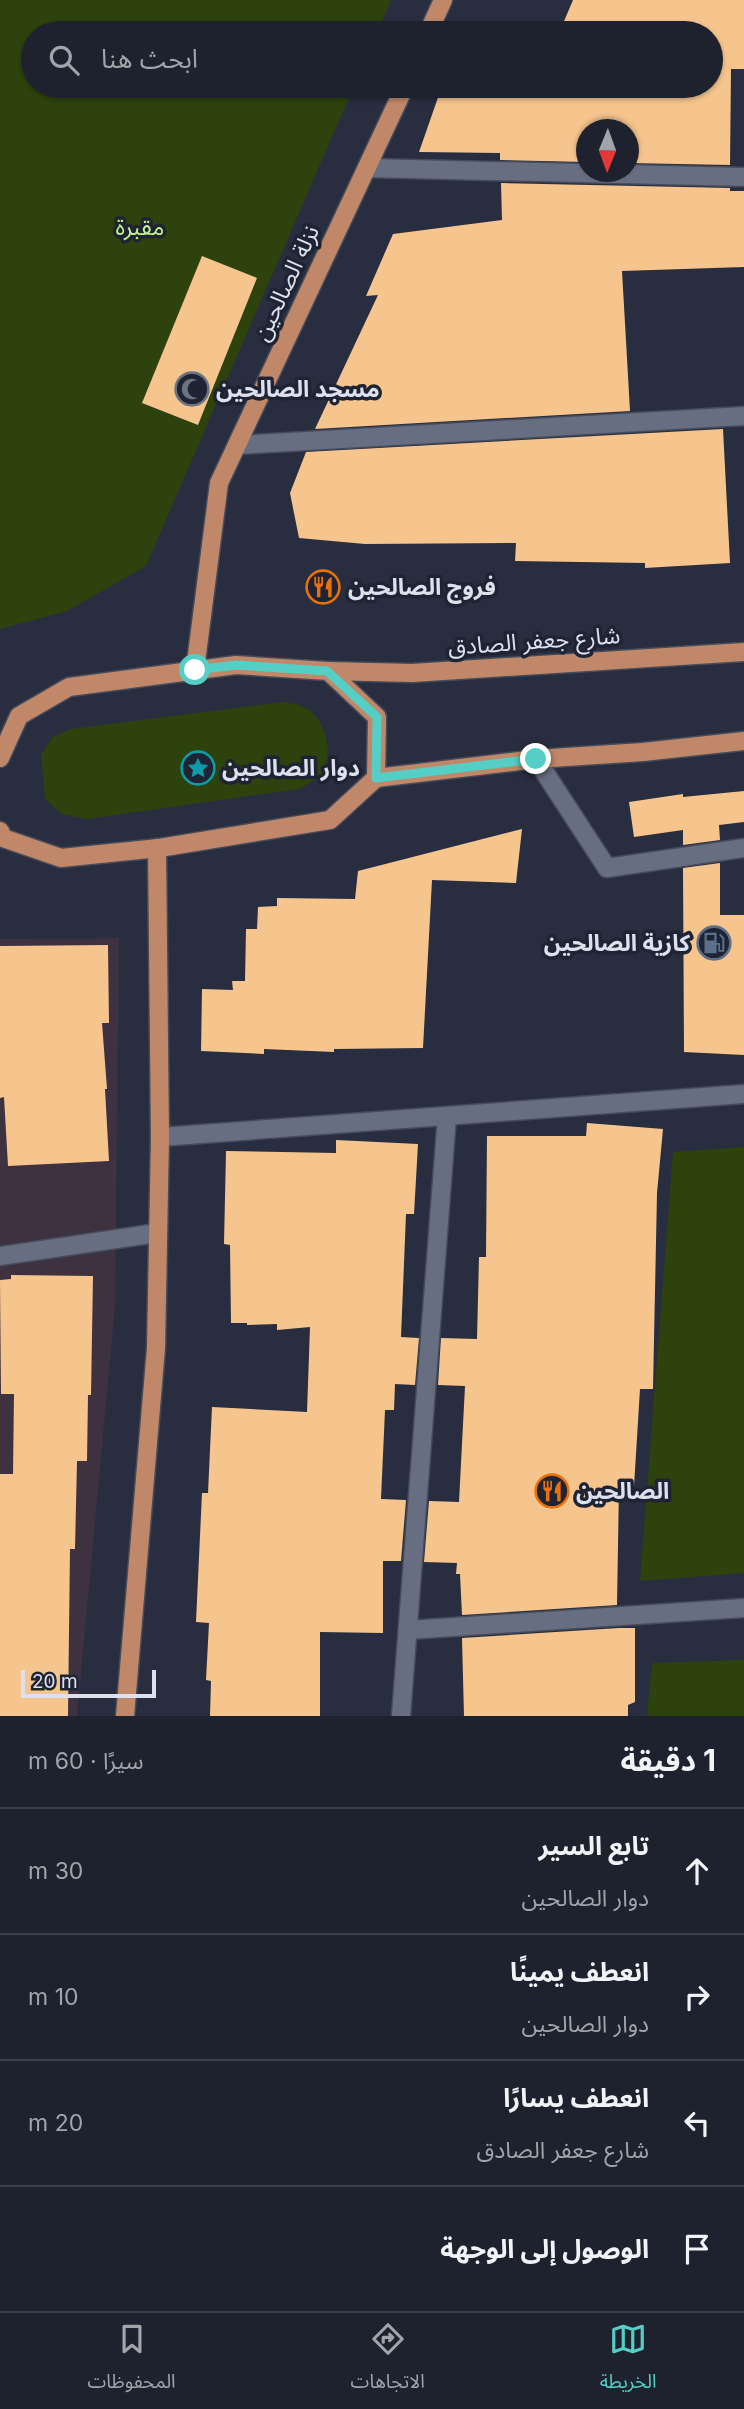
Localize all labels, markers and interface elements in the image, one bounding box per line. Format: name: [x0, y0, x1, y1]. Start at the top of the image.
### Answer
search box: [21, 21, 723, 98]
icon: search: [45, 41, 83, 79]
text: ابحث هنا: [101, 43, 198, 74]
north arrow: [576, 119, 639, 182]
park label: مقبرة: [116, 213, 164, 241]
street label: نزلة الصالحين: [247, 221, 325, 345]
mosque icon: مسجد الصالحين: [173, 370, 211, 408]
place label: مسجد الصالحين: [216, 375, 380, 403]
restaurant icon: فروج الصالحين: [304, 568, 342, 606]
place label: فروج الصالحين: [348, 573, 496, 604]
street label: شارع جعفر الصادق: [447, 621, 621, 664]
route start: [179, 654, 210, 685]
route end: [520, 743, 551, 774]
place icon: دوار الصالحين: [179, 749, 217, 787]
place label: دوار الصالحين: [222, 754, 360, 782]
fuel station icon: كازية الصالحين: [695, 924, 733, 962]
place label: كازية الصالحين: [544, 929, 691, 957]
restaurant icon: الصالحين: [533, 1472, 571, 1510]
place label: الصالحين: [576, 1477, 669, 1505]
scale bar: [21, 1667, 156, 1699]
text: 20 m: [32, 1670, 78, 1693]
text: 1 دقيقة: [620, 1742, 716, 1778]
text: سيرًا · 60 m: [28, 1747, 144, 1775]
text: تابع السير: [539, 1830, 649, 1861]
icon: ahead: [678, 1852, 716, 1890]
text: 30 m: [28, 1857, 83, 1885]
text: دوار الصالحين: [521, 1884, 649, 1912]
text: انعطف يمينًا: [510, 1956, 649, 1987]
icon: right: [678, 1978, 716, 2016]
text: 10 m: [28, 1983, 79, 2011]
text: دوار الصالحين: [521, 2010, 649, 2038]
text: انعطف يسارًا: [503, 2082, 649, 2113]
icon: left: [678, 2104, 716, 2142]
text: 20 m: [28, 2109, 83, 2137]
text: شارع جعفر الصادق: [476, 2136, 649, 2164]
icon: arrive: [678, 2230, 716, 2268]
text: الوصول إلى الوجهة: [440, 2233, 649, 2264]
tab: المحفوظات: [87, 2320, 176, 2402]
tab: الاتجاهات: [351, 2320, 425, 2402]
tab: الخريطة: [600, 2320, 657, 2402]

